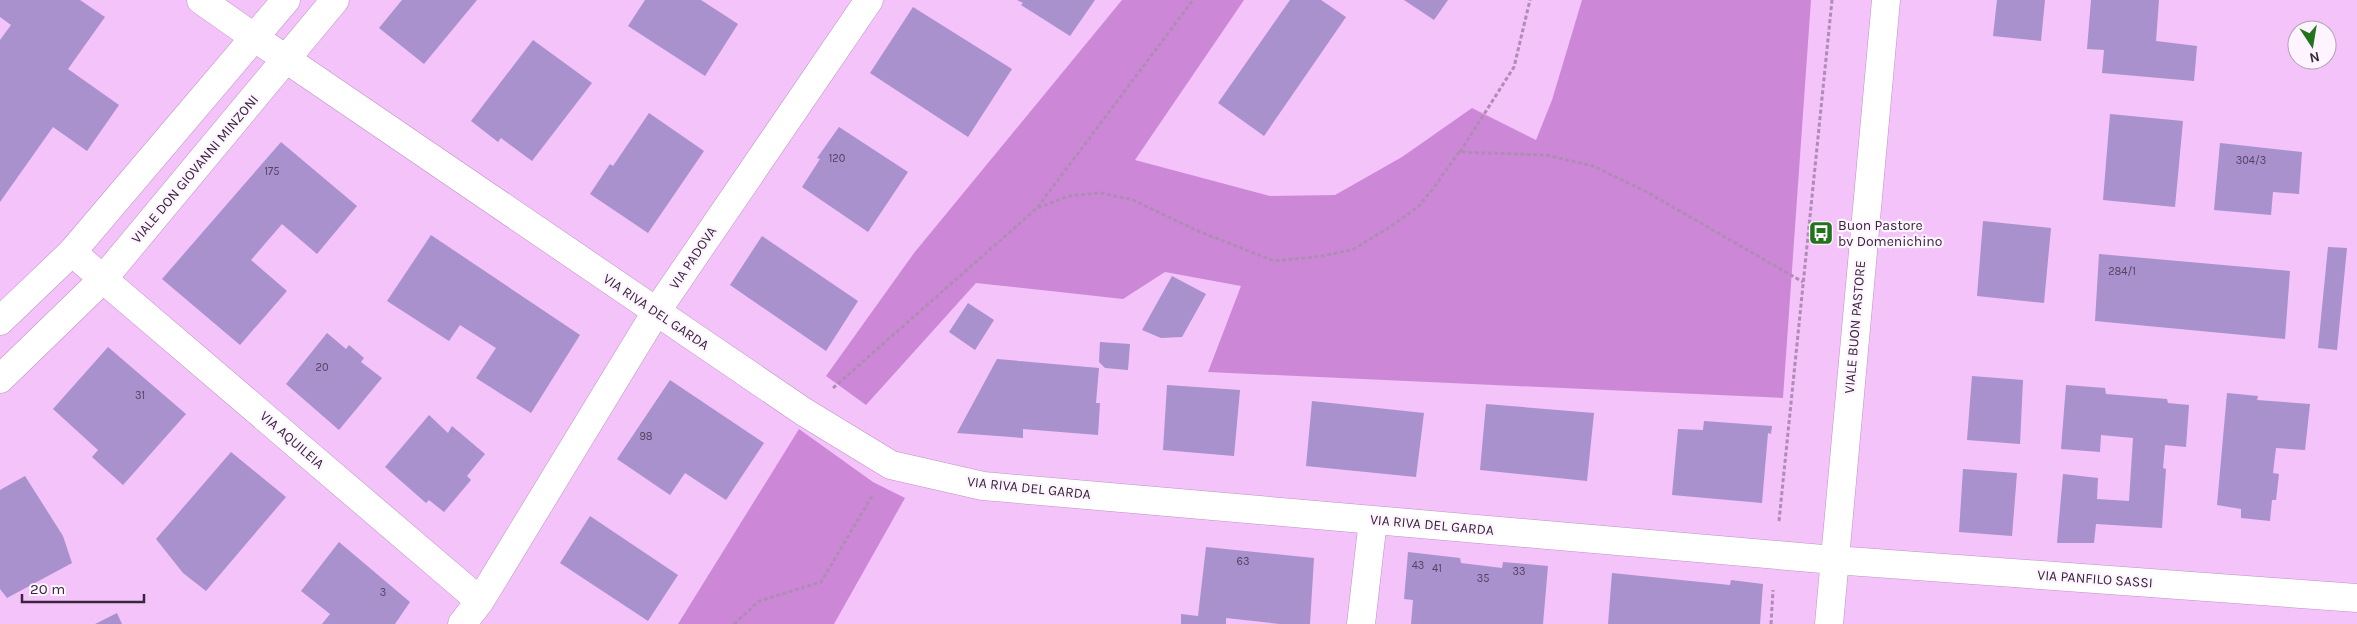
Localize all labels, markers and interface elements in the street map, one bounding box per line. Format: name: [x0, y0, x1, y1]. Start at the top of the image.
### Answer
north arrow: [2287, 20, 2337, 70]
text: N: [2308, 48, 2321, 67]
street label: VIALE DON GIOVANNI MINZONI: [128, 91, 262, 247]
house number: 120: [829, 152, 845, 165]
house number: 304/3: [2236, 154, 2266, 167]
house number: 175: [264, 165, 280, 178]
place label: Buon Pastore bv Domenichino: [1838, 217, 1942, 250]
bus stop icon: Buon Pastore bv Domenichino: [1808, 220, 1834, 246]
street label: VIA PADOVA: [666, 223, 720, 293]
street label: VIALE BUON PASTORE: [1841, 260, 1869, 394]
house number: 284/1: [2108, 265, 2136, 278]
street label: VIA RIVA DEL GARDA: [600, 270, 712, 354]
house number: 20: [316, 361, 328, 374]
house number: 31: [135, 389, 145, 402]
street label: VIA AQUILEIA: [256, 407, 328, 473]
house number: 98: [639, 430, 653, 443]
street label: VIA RIVA DEL GARDA: [966, 473, 1092, 503]
street label: VIA RIVA DEL GARDA: [1369, 511, 1495, 539]
house number: 63: [1237, 555, 1249, 568]
house number: 43: [1412, 559, 1424, 572]
house number: 41: [1432, 562, 1442, 575]
house number: 33: [1513, 565, 1526, 578]
street label: VIA PANFILO SASSI: [2037, 566, 2153, 592]
scale bar: [22, 572, 145, 604]
house number: 35: [1477, 572, 1489, 585]
text: 20 m: [30, 580, 65, 598]
house number: 3: [380, 586, 386, 599]

